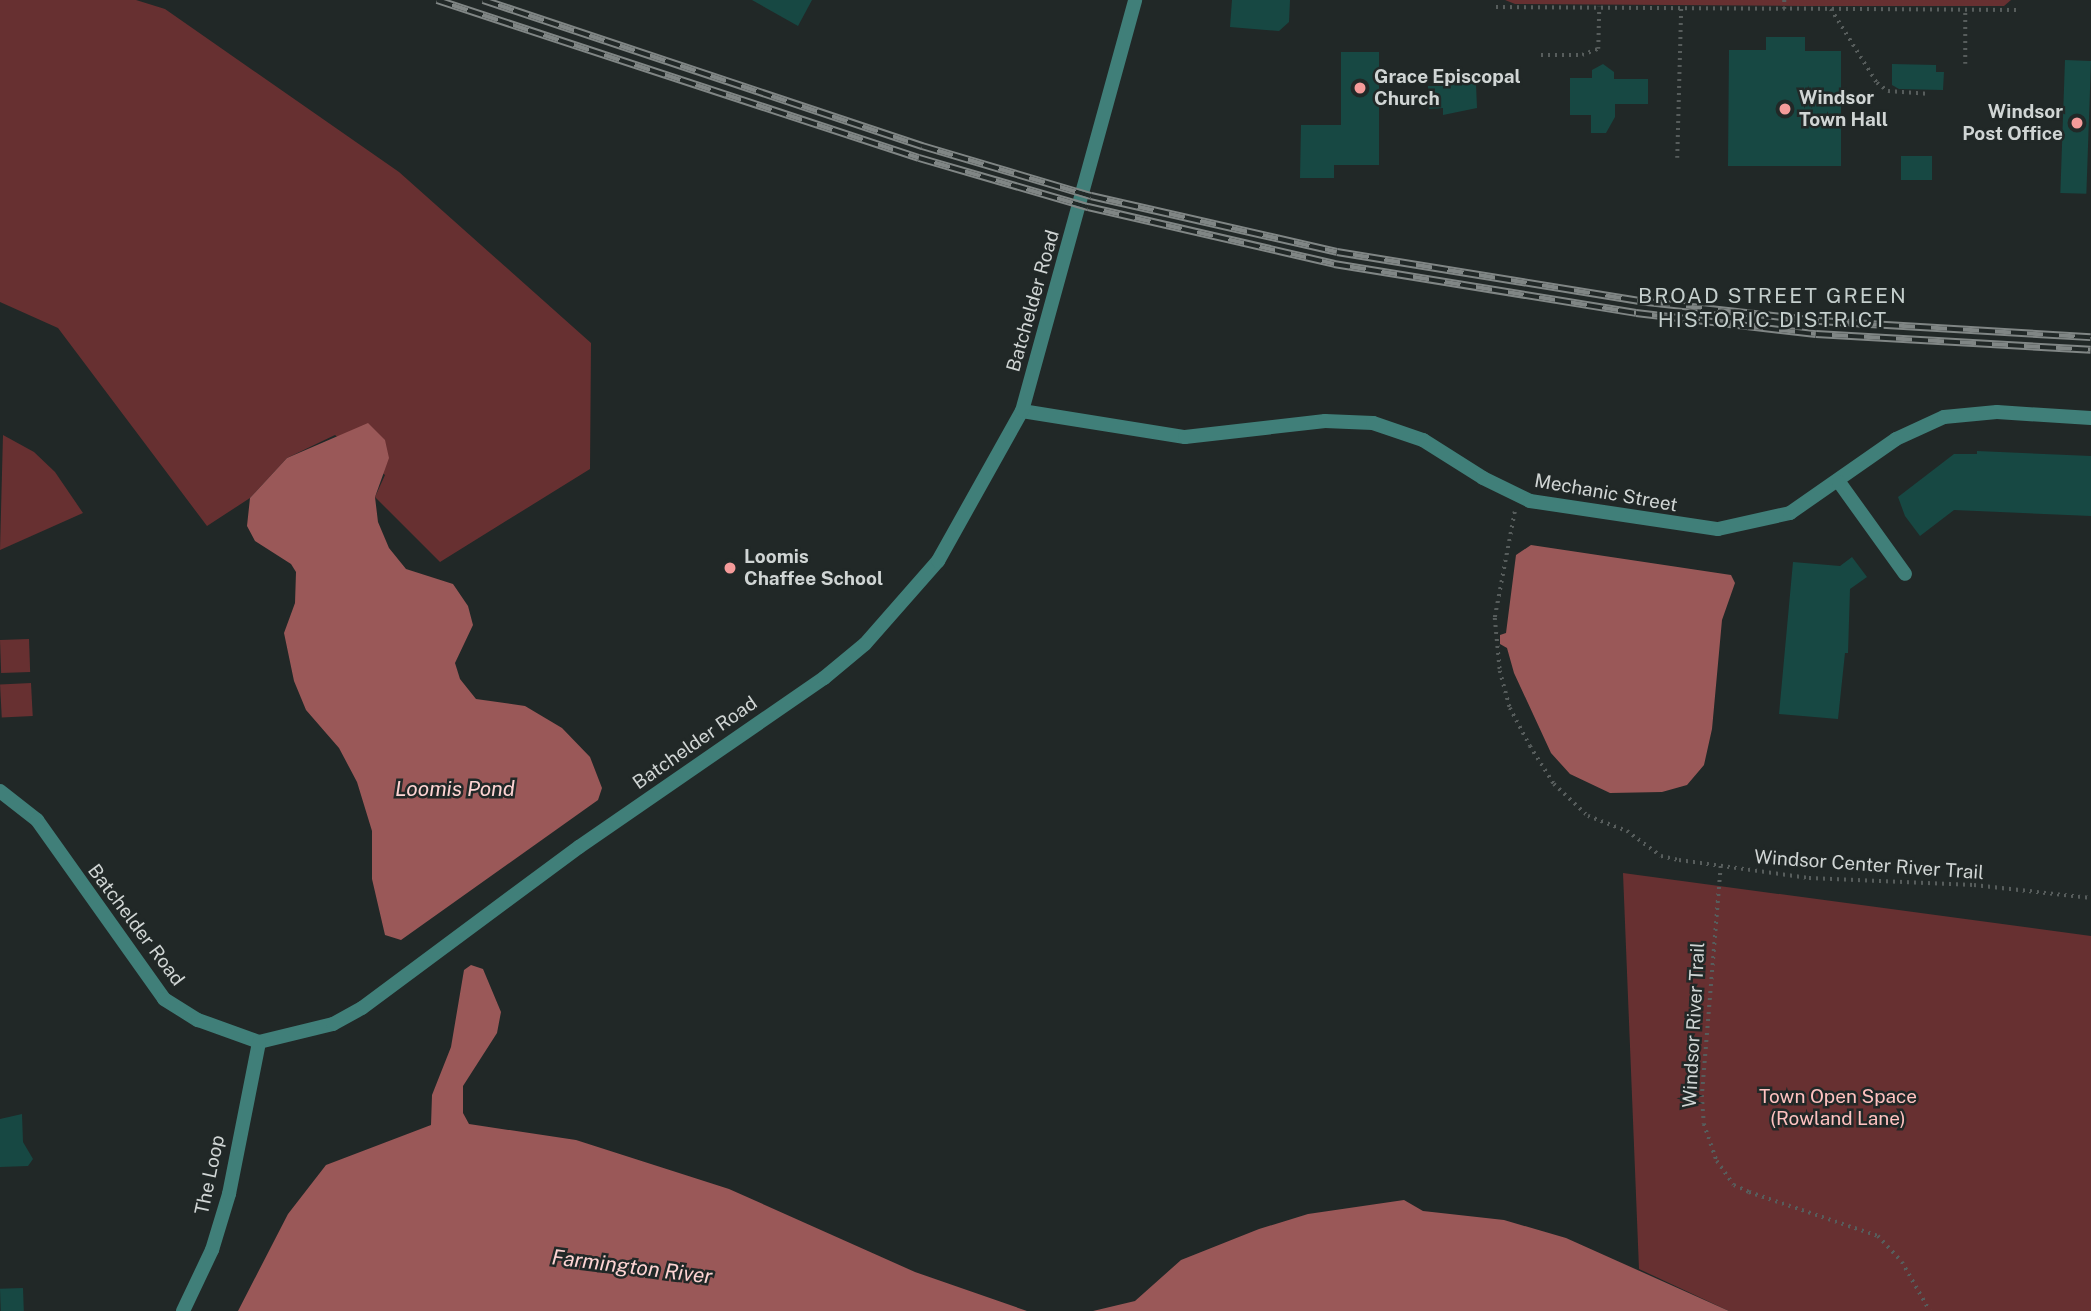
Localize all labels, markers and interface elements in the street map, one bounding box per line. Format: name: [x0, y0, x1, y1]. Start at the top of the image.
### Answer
place label: Grace Episcopal Church: [1374, 66, 1521, 110]
marker: Grace Episcopal Church: [1352, 80, 1368, 96]
place label: Windsor Town Hall: [1799, 87, 1888, 131]
marker: Windsor Town Hall: [1777, 101, 1793, 117]
place label: Windsor Post Office: [1962, 101, 2063, 145]
marker: Windsor Post Office: [2069, 115, 2085, 131]
street label: Batchelder Road: [1002, 228, 1064, 374]
district label: BROAD STREET GREEN HISTORIC DISTRICT: [1640, 283, 1906, 333]
street label: Mechanic Street: [1533, 469, 1679, 517]
place label: Loomis Chaffee School: [744, 546, 883, 590]
marker: Loomis Chaffee School: [722, 560, 738, 576]
street label: Batchelder Road: [629, 692, 761, 794]
water label: Loomis Pond: [395, 776, 515, 802]
street label: Windsor Center River Trail: [1753, 846, 1985, 884]
street label: Batchelder Road: [83, 860, 189, 990]
street label: Windsor River Trail: [1678, 941, 1710, 1109]
park label: Town Open Space (Rowland Lane): [1759, 1086, 1917, 1130]
street label: The Loop: [190, 1133, 230, 1217]
water label: Farmington River: [550, 1245, 714, 1289]

